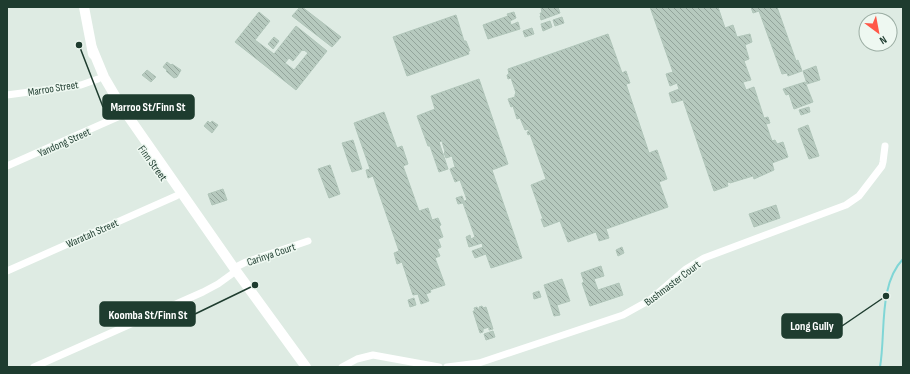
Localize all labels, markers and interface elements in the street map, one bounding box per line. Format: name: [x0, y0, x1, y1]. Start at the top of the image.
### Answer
north arrow: [858, 12, 898, 52]
text: N: [877, 33, 889, 47]
street label: Marroo Street: [27, 78, 80, 99]
callout: Marroo St/Finn St: [103, 95, 194, 119]
text: Marroo St/Finn St: [110, 100, 186, 115]
street label: Yandong Street: [36, 125, 93, 160]
street label: Finn Street: [135, 143, 170, 184]
street label: Waratah Street: [64, 216, 121, 251]
street label: Carinya Court: [245, 240, 298, 269]
street label: Bushmaster Court: [642, 258, 703, 309]
callout: Koomba St/Finn St: [100, 302, 195, 326]
text: Koomba St/Finn St: [109, 308, 188, 323]
callout: Long Gully: [782, 314, 842, 338]
text: Long Gully: [790, 319, 834, 334]

